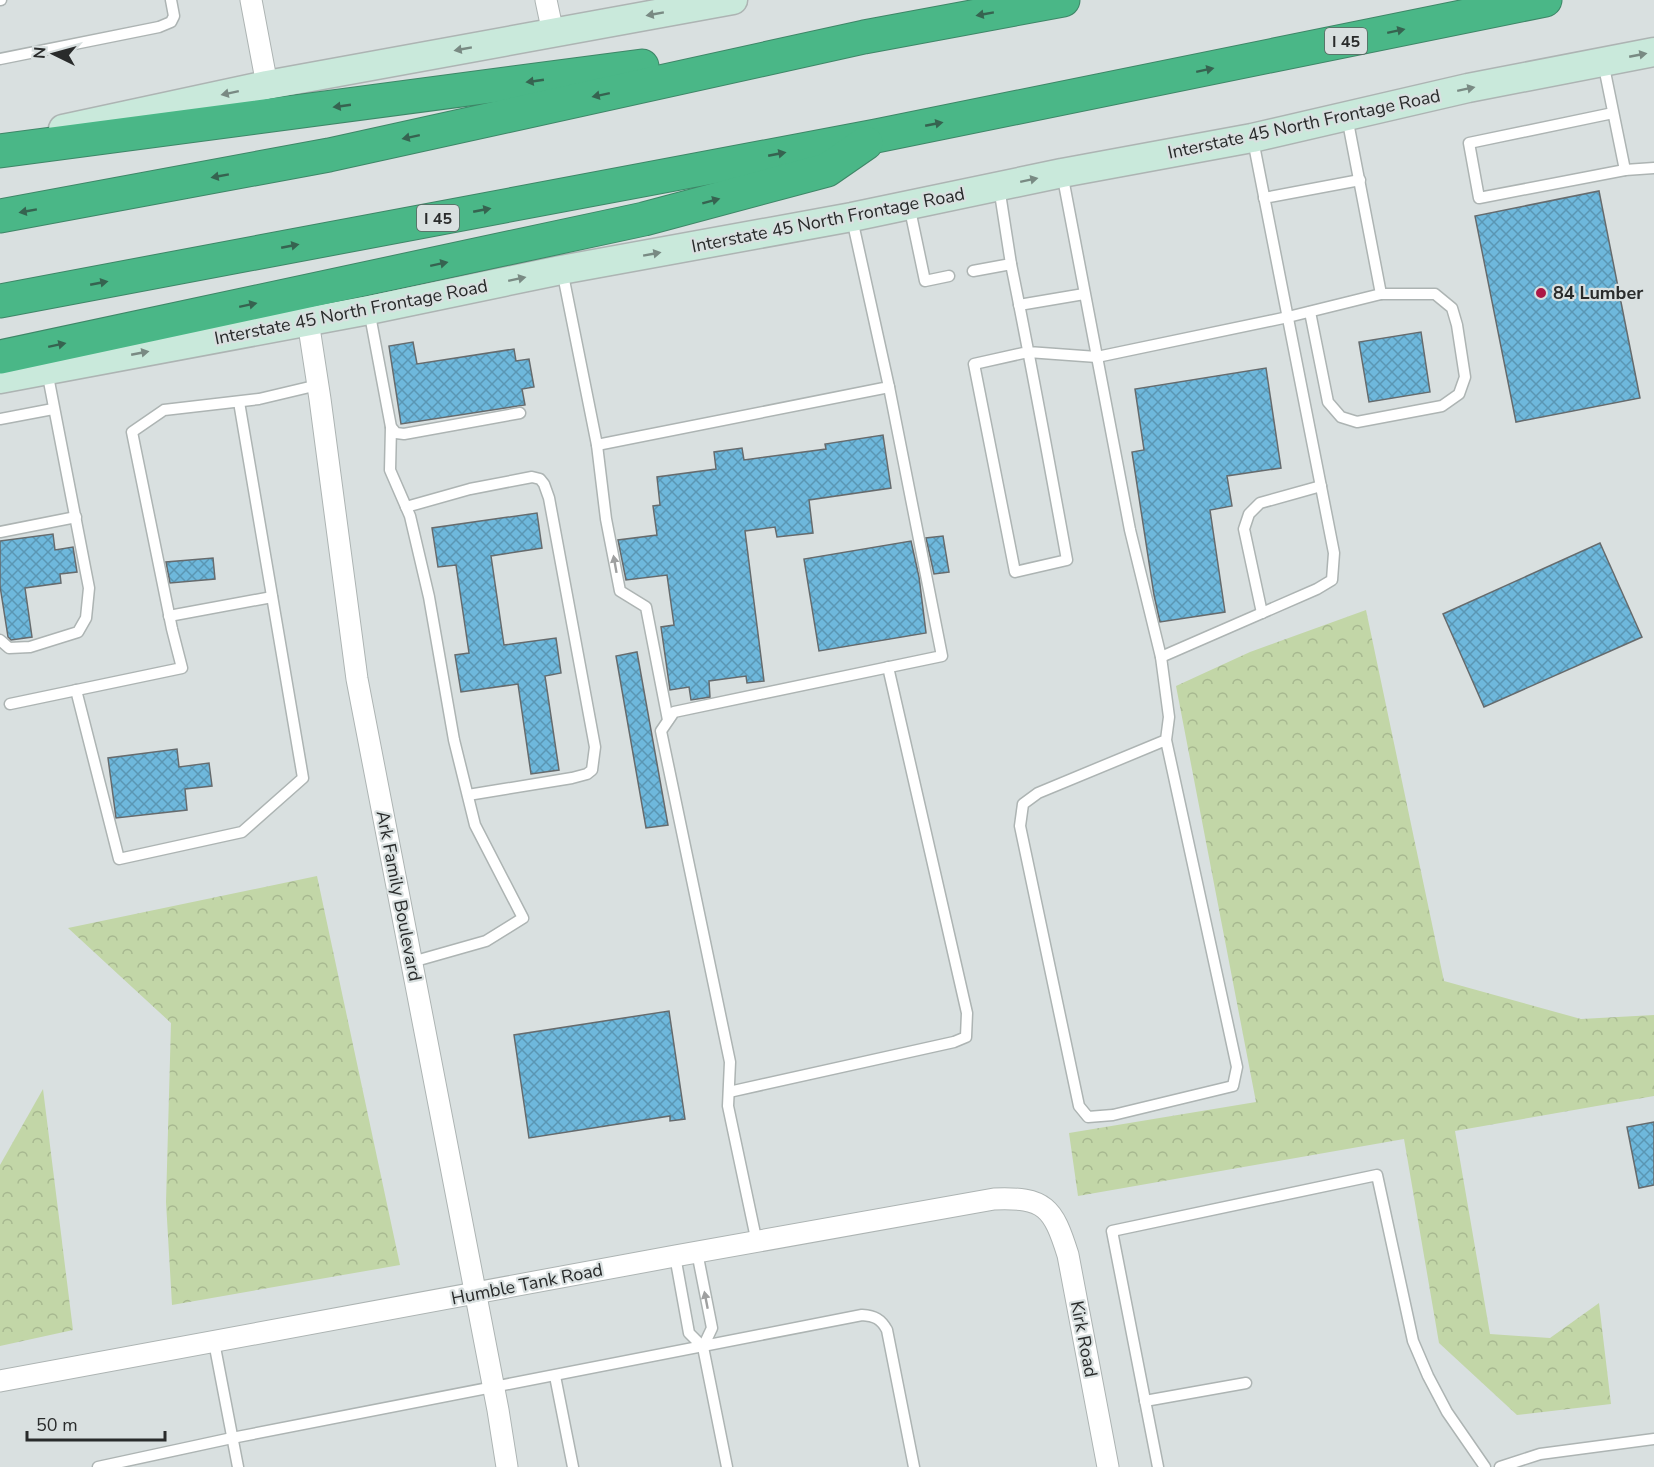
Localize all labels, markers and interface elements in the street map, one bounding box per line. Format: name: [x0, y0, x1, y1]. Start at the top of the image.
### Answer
one-way arrow: [645, 10, 664, 19]
one-way arrow: [975, 10, 994, 19]
north arrow: [24, 24, 84, 84]
one-way arrow: [1386, 26, 1405, 35]
road number: I 45: [1325, 28, 1367, 54]
one-way arrow: [453, 45, 472, 54]
text: N: [29, 46, 52, 60]
one-way arrow: [1629, 50, 1648, 59]
one-way arrow: [1195, 65, 1214, 74]
one-way arrow: [525, 76, 544, 85]
street label: Interstate 45 North Frontage Road: [1165, 83, 1443, 165]
one-way arrow: [1457, 83, 1476, 93]
one-way arrow: [220, 89, 239, 98]
one-way arrow: [592, 91, 611, 100]
one-way arrow: [332, 101, 351, 111]
one-way arrow: [924, 119, 943, 128]
one-way arrow: [402, 133, 420, 143]
one-way arrow: [767, 150, 786, 159]
one-way arrow: [210, 172, 229, 181]
one-way arrow: [1019, 175, 1038, 184]
street label: Interstate 45 North Frontage Road: [689, 182, 967, 258]
one-way arrow: [701, 196, 720, 206]
road number: I 45: [417, 205, 459, 231]
one-way arrow: [473, 205, 492, 214]
one-way arrow: [18, 207, 37, 216]
one-way arrow: [281, 241, 300, 250]
one-way arrow: [643, 249, 662, 258]
one-way arrow: [429, 259, 448, 268]
street label: Interstate 45 North Frontage Road: [212, 274, 490, 350]
one-way arrow: [508, 274, 527, 283]
one-way arrow: [89, 278, 108, 287]
place label: 84 Lumber: [1553, 281, 1643, 305]
marker: 84 Lumber: [1534, 286, 1548, 300]
one-way arrow: [239, 299, 257, 309]
one-way arrow: [48, 340, 67, 349]
one-way arrow: [131, 348, 150, 357]
one-way arrow: [610, 554, 619, 573]
street label: Ark Family Boulevard: [371, 809, 427, 983]
street label: Humble Tank Road: [449, 1258, 605, 1310]
one-way arrow: [701, 1291, 710, 1310]
street label: Kirk Road: [1065, 1299, 1103, 1379]
scale bar: [27, 1404, 165, 1442]
text: 50 m: [36, 1413, 78, 1437]

